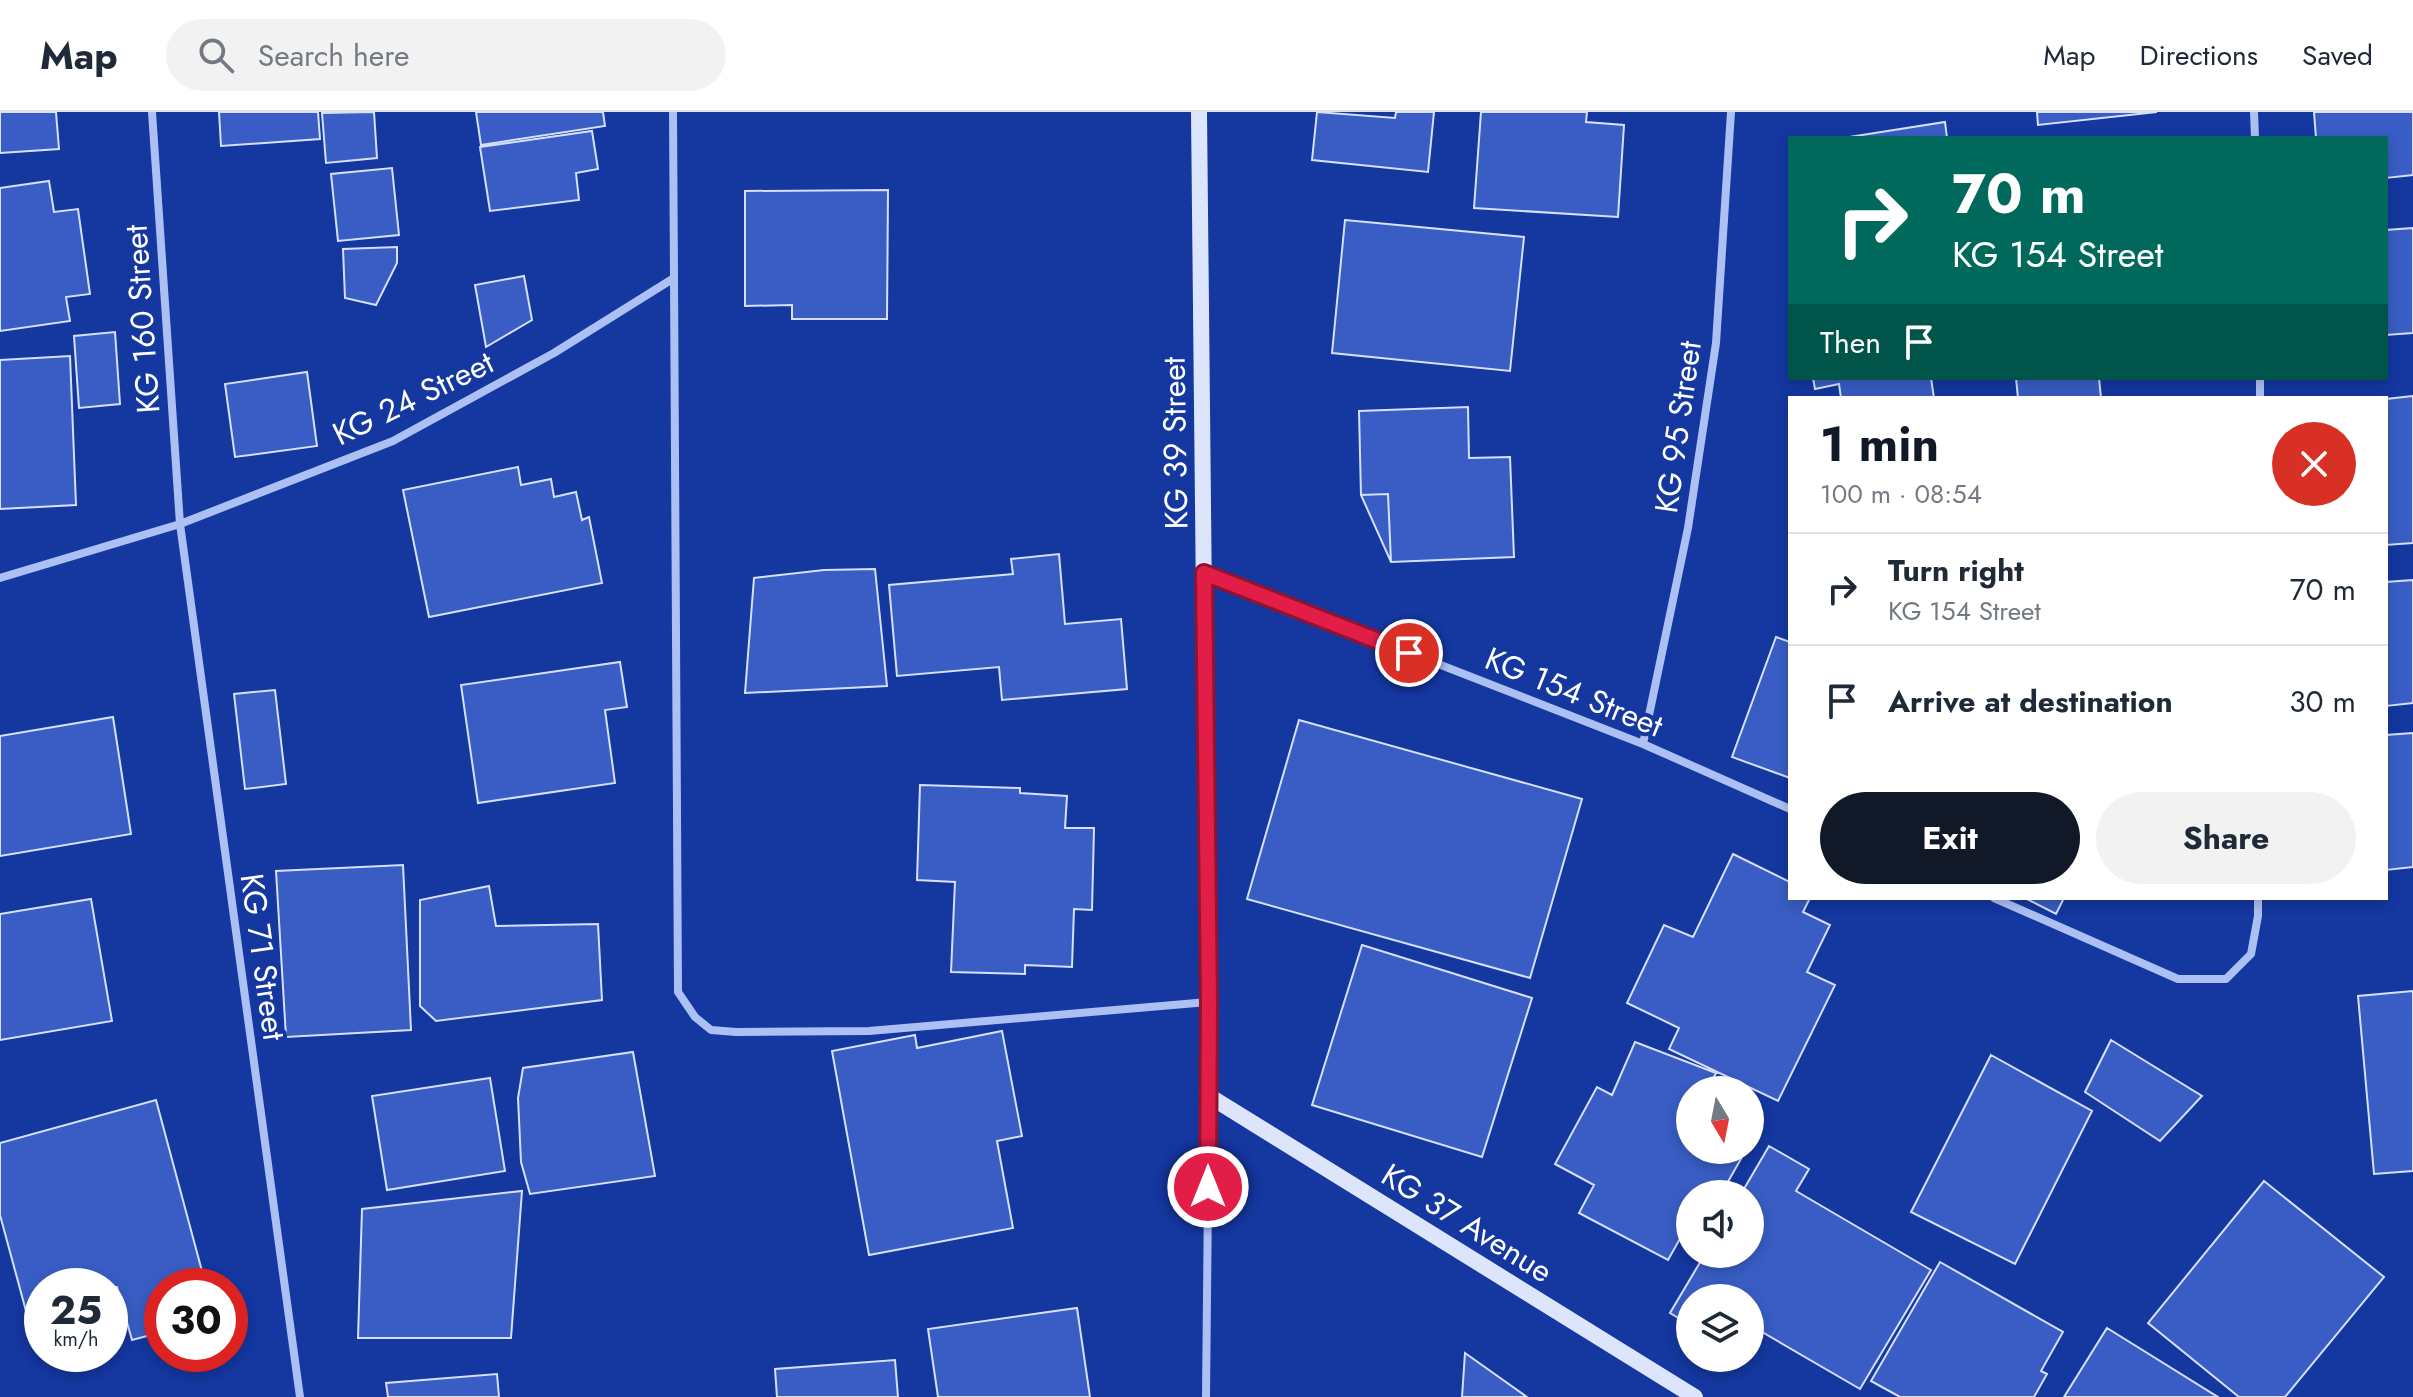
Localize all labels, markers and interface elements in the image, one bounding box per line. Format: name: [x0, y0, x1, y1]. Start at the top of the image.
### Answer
search box: [166, 19, 726, 91]
text: Map: [40, 28, 118, 83]
icon: search: [194, 33, 238, 77]
text: Search here: [258, 34, 410, 77]
text: Map: [2043, 35, 2095, 76]
text: Directions: [2139, 35, 2258, 76]
text: Saved: [2302, 35, 2373, 76]
text: 70 m: [1952, 153, 2086, 234]
icon: right: [1820, 168, 1924, 272]
street label: KG 160 Street: [112, 223, 172, 415]
text: KG 154 Street: [1952, 228, 2163, 280]
icon: arrive: [1897, 320, 1941, 364]
text: Then: [1820, 321, 1881, 364]
street label: KG 95 Street: [1643, 338, 1713, 516]
street label: KG 24 Street: [325, 339, 501, 457]
street label: KG 39 Street: [1150, 356, 1200, 530]
text: 1 min: [1820, 410, 1939, 479]
button: close: [2272, 422, 2356, 506]
text: 100 m · 08:54: [1820, 475, 1982, 513]
text: Turn right: [1888, 549, 2024, 592]
icon: right: [1820, 567, 1864, 611]
text: 70 m: [2290, 568, 2356, 611]
text: KG 154 Street: [1888, 592, 2041, 630]
pin: [1375, 619, 1443, 687]
icon: arrive: [1387, 631, 1431, 675]
street label: KG 154 Street: [1478, 635, 1670, 749]
icon: arrive: [1820, 679, 1864, 723]
text: Arrive at destination: [1888, 680, 2173, 723]
text: 30 m: [2289, 680, 2356, 723]
button: Exit: [1820, 792, 2080, 884]
button: Share: [2096, 792, 2356, 884]
street label: KG 71 Street: [229, 871, 298, 1044]
north arrow: [1676, 1076, 1764, 1164]
map controls: [1676, 1076, 1764, 1372]
position arrow: [1166, 1145, 1250, 1229]
street label: KG 37 Avenue: [1373, 1152, 1561, 1294]
button: sound: [1676, 1180, 1764, 1268]
speed limit sign: 30: [144, 1268, 248, 1372]
text: 25: [50, 1281, 102, 1339]
button: layers: [1676, 1284, 1764, 1372]
text: km/h: [53, 1325, 99, 1354]

